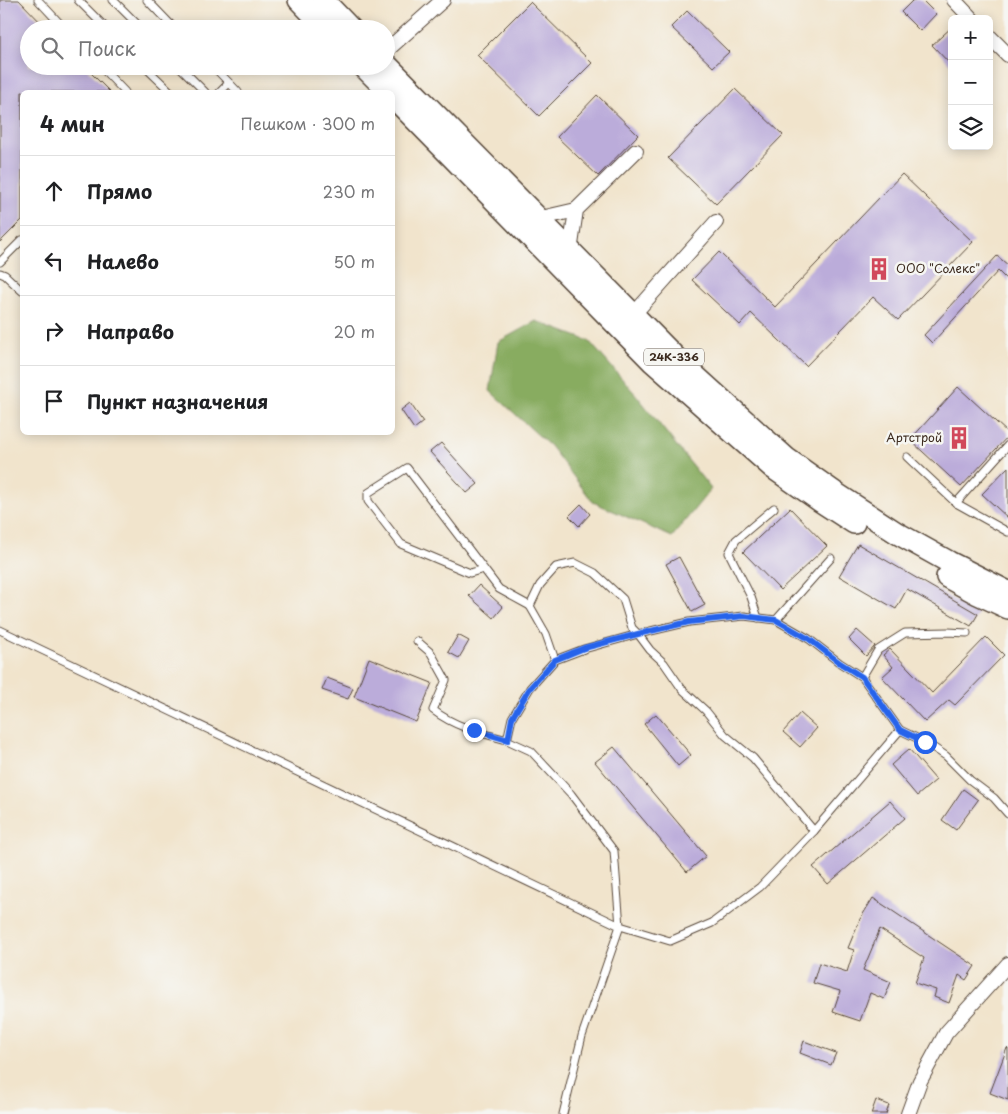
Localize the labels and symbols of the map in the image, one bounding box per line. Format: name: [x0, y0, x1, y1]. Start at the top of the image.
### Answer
building icon: ООО "Солекс": [866, 256, 892, 282]
place label: ООО "Солекс": [896, 259, 980, 277]
road number: 24К-336: [644, 348, 704, 366]
building icon: Артстрой: [946, 425, 972, 451]
place label: Артстрой: [886, 428, 942, 446]
route end: [463, 719, 486, 742]
route start: [914, 731, 937, 754]

